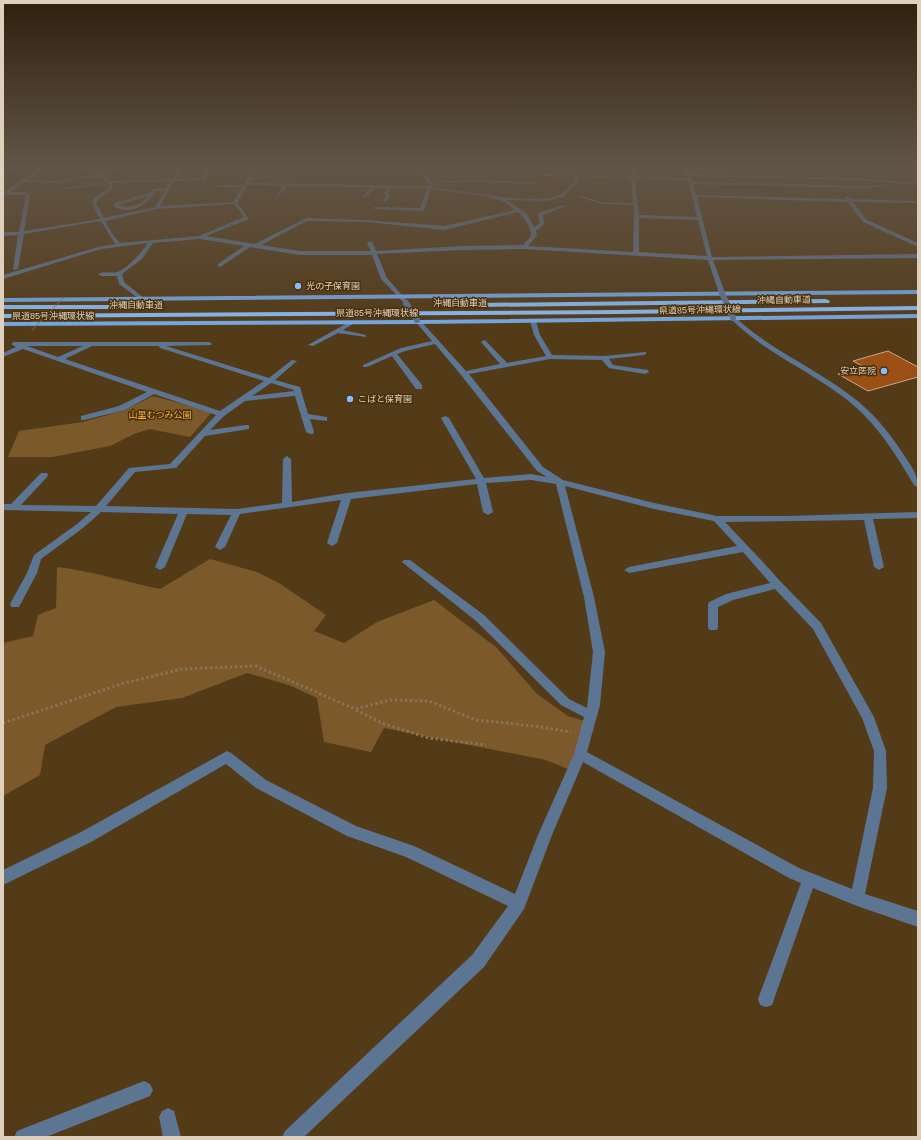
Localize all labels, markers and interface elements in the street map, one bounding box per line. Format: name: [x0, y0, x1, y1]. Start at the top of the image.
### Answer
marker: 光の子保育園: [293, 281, 303, 291]
place label: 光の子保育園: [306, 281, 360, 291]
street label: 沖縄自動車道: [757, 295, 811, 305]
street label: 沖縄自動車道: [433, 298, 487, 308]
street label: 沖縄自動車道: [109, 300, 163, 310]
street label: 県道85号沖縄環状線: [659, 303, 742, 316]
street label: 県道85号沖縄環状線: [336, 307, 419, 318]
street label: 県道85号沖縄環状線: [12, 310, 95, 321]
place label: 安立医院: [840, 366, 876, 376]
marker: 安立医院: [879, 366, 889, 376]
marker: こばと保育園: [345, 394, 355, 404]
place label: こばと保育園: [358, 394, 412, 404]
park label: 山里むつみ公園: [128, 410, 192, 420]

